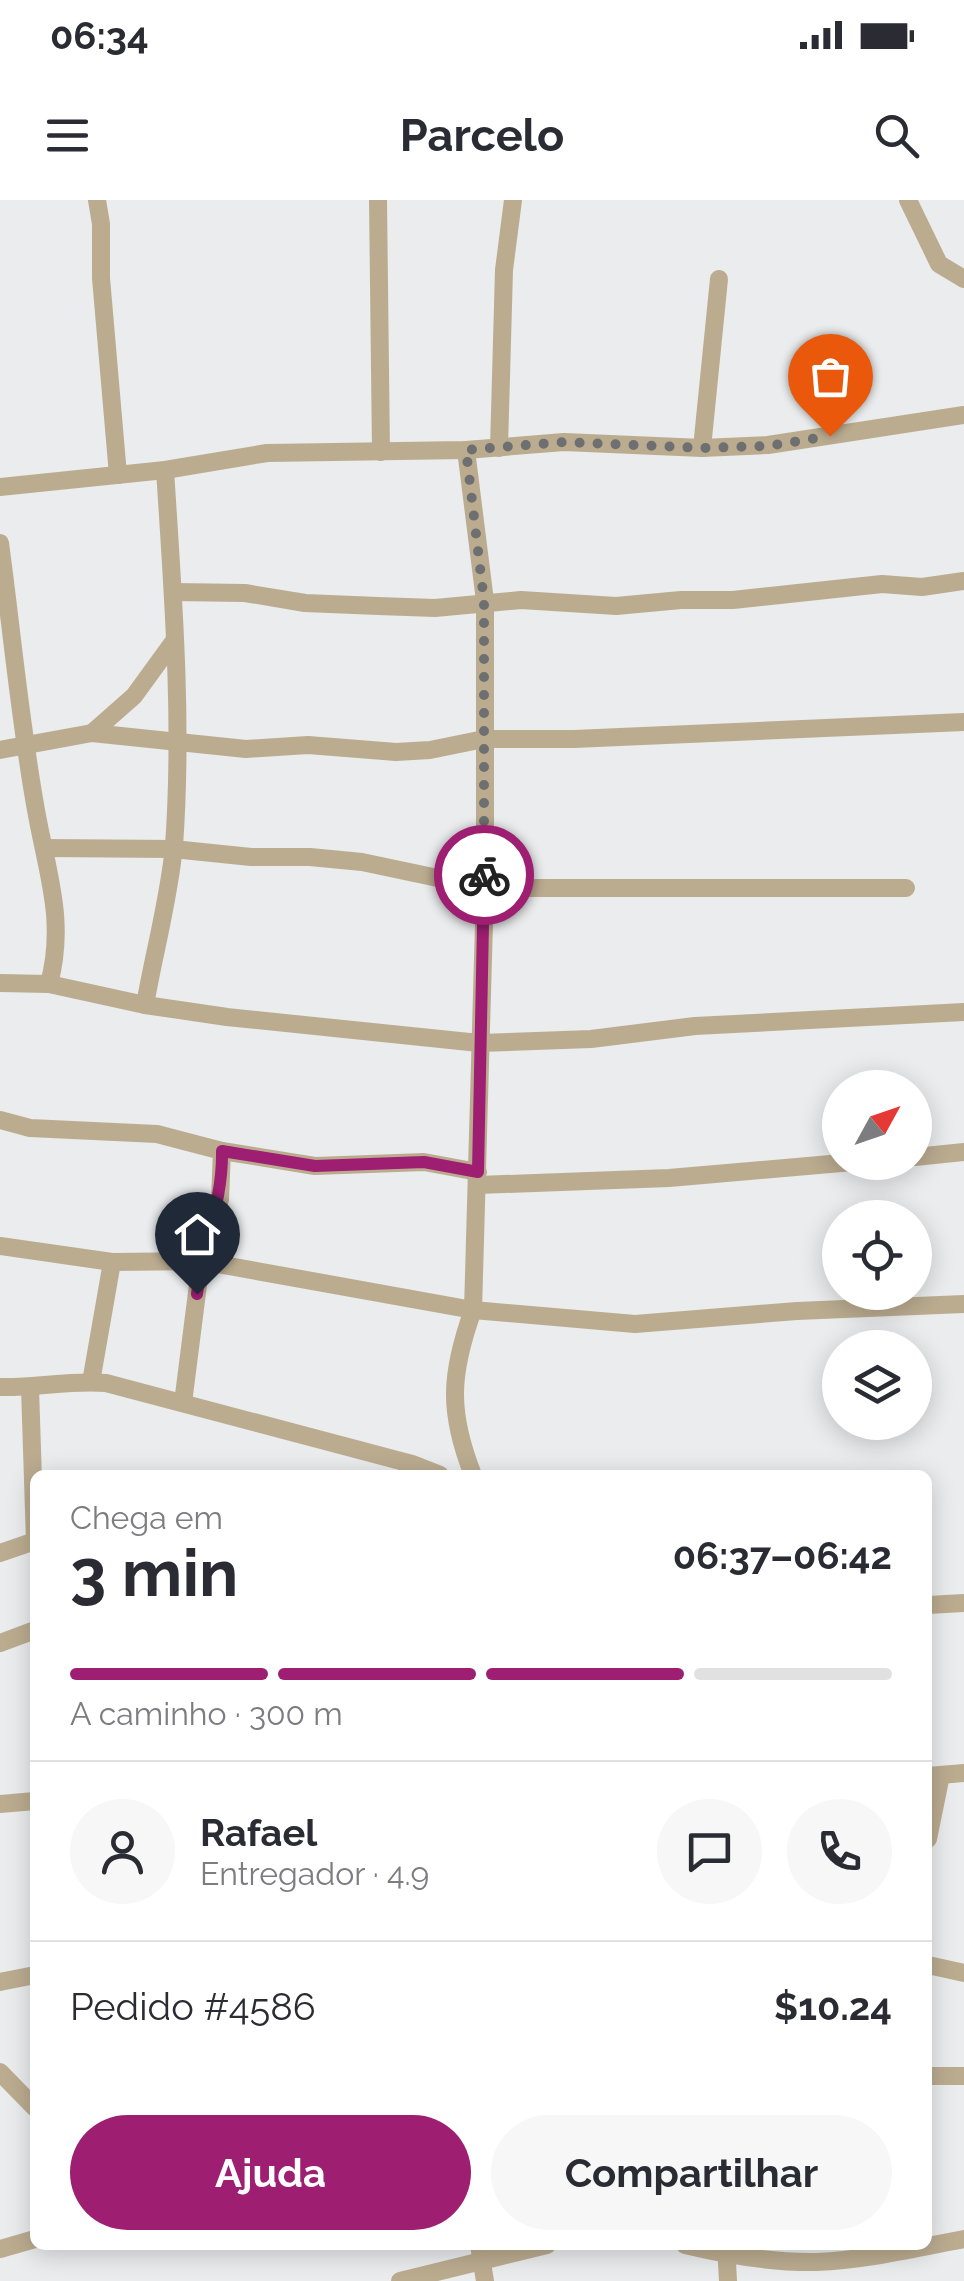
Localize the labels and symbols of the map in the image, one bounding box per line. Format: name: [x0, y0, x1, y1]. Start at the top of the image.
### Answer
pin: [788, 334, 873, 437]
courier: [434, 825, 534, 925]
north arrow: [822, 1070, 932, 1180]
pin: [155, 1192, 240, 1295]

